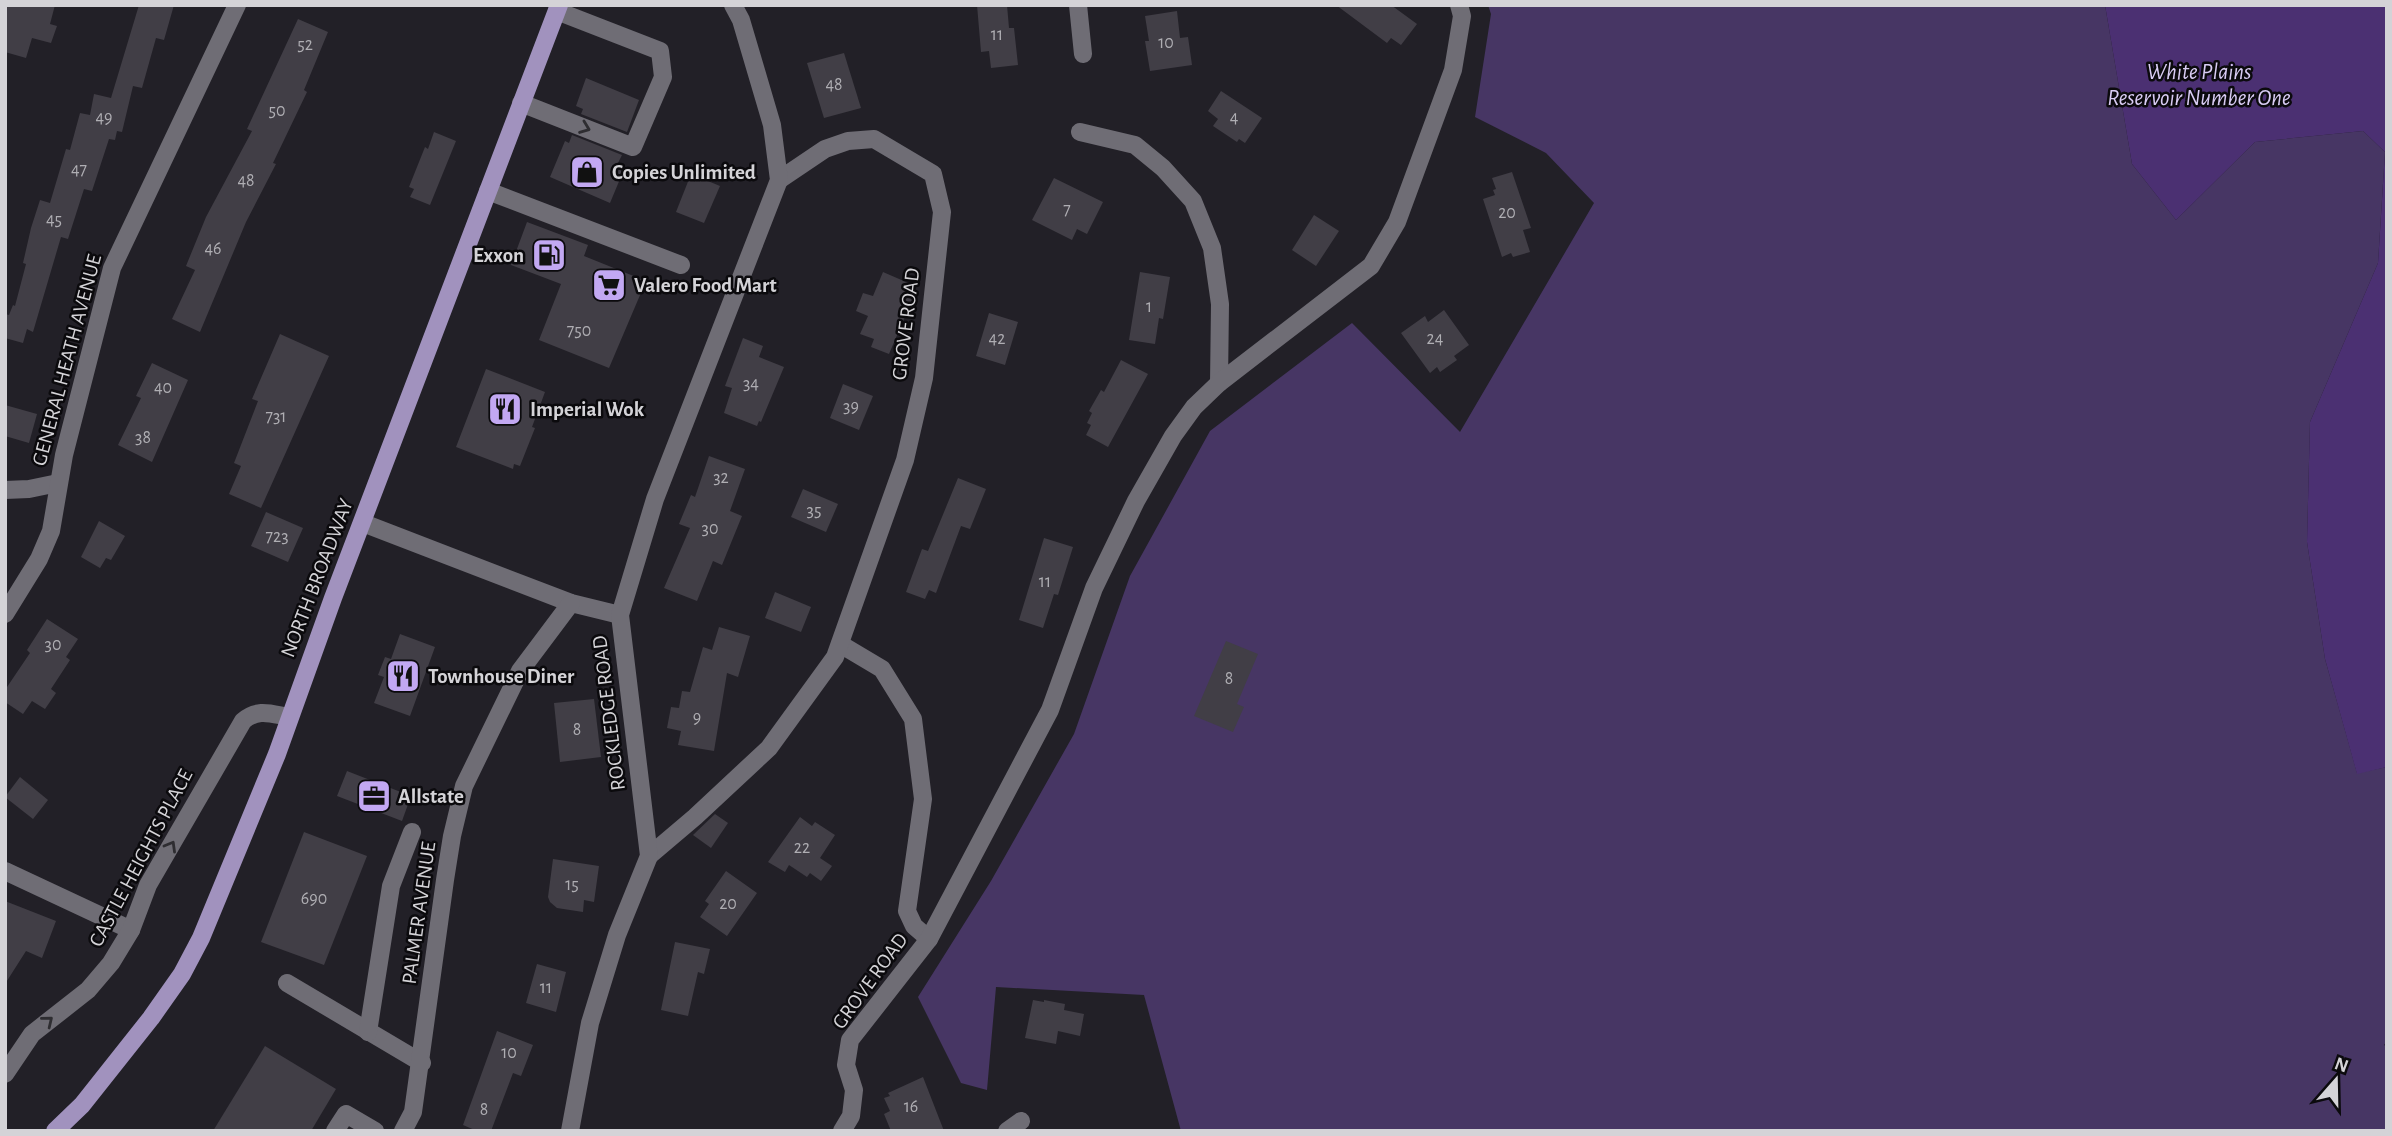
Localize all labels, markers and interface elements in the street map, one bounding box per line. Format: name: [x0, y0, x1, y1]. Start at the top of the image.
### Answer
house number: 11: [991, 26, 1003, 44]
house number: 10: [1158, 34, 1174, 52]
house number: 52: [297, 36, 313, 54]
water label: White Plains Reservoir Number One: [2107, 61, 2291, 110]
house number: 48: [825, 76, 843, 94]
house number: 50: [268, 102, 286, 120]
house number: 49: [95, 109, 113, 127]
house number: 4: [1230, 109, 1239, 127]
one-way arrow: [578, 120, 590, 134]
shop icon: Copies Unlimited: [568, 153, 606, 191]
house number: 47: [71, 161, 87, 179]
place label: Copies Unlimited: [612, 162, 756, 183]
house number: 48: [237, 172, 255, 190]
house number: 7: [1063, 201, 1071, 219]
house number: 20: [1498, 204, 1516, 222]
house number: 45: [46, 211, 62, 229]
fuel station icon: Exxon: [530, 236, 568, 274]
house number: 46: [204, 240, 222, 258]
place label: Exxon: [473, 245, 524, 266]
street label: GENERAL HEATH AVENUE: [29, 252, 105, 468]
supermarket icon: Valero Food Mart: [590, 266, 628, 304]
street label: GROVE ROAD: [889, 267, 923, 381]
place label: Valero Food Mart: [634, 275, 777, 296]
house number: 1: [1146, 298, 1152, 316]
house number: 750: [567, 322, 591, 340]
house number: 42: [989, 330, 1005, 348]
house number: 24: [1427, 330, 1444, 348]
house number: 34: [743, 375, 759, 393]
house number: 40: [154, 379, 172, 397]
restaurant icon: Imperial Wok: [486, 390, 524, 428]
house number: 39: [843, 398, 859, 416]
place label: Imperial Wok: [530, 399, 645, 420]
house number: 731: [265, 408, 287, 426]
house number: 38: [135, 429, 151, 447]
house number: 32: [713, 469, 729, 487]
street label: NORTH BROADWAY: [277, 496, 357, 660]
house number: 35: [807, 502, 821, 520]
house number: 30: [702, 520, 718, 538]
house number: 723: [265, 528, 289, 546]
house number: 11: [1039, 573, 1051, 591]
street label: ROCKLEDGE ROAD: [589, 634, 629, 792]
house number: 30: [45, 636, 61, 654]
restaurant icon: Townhouse Diner: [384, 657, 422, 695]
place label: Townhouse Diner: [428, 666, 575, 687]
house number: 8: [1225, 670, 1233, 688]
house number: 9: [693, 709, 701, 727]
house number: 8: [573, 721, 581, 739]
street label: CASTLE HEIGHTS PLACE: [85, 766, 197, 950]
office icon: Allstate: [355, 777, 393, 815]
place label: Allstate: [398, 786, 464, 807]
house number: 22: [794, 839, 810, 857]
street label: PALMER AVENUE: [399, 840, 439, 986]
one-way arrow: [162, 841, 175, 854]
house number: 15: [565, 876, 579, 894]
house number: 690: [301, 890, 327, 908]
house number: 20: [719, 895, 737, 913]
street label: GROVE ROAD: [828, 929, 912, 1033]
house number: 11: [540, 979, 552, 997]
one-way arrow: [40, 1017, 52, 1030]
house number: 10: [501, 1044, 517, 1062]
north arrow: [2301, 1045, 2371, 1115]
text: N: [2332, 1054, 2351, 1077]
house number: 16: [904, 1098, 918, 1116]
house number: 8: [480, 1101, 488, 1119]

